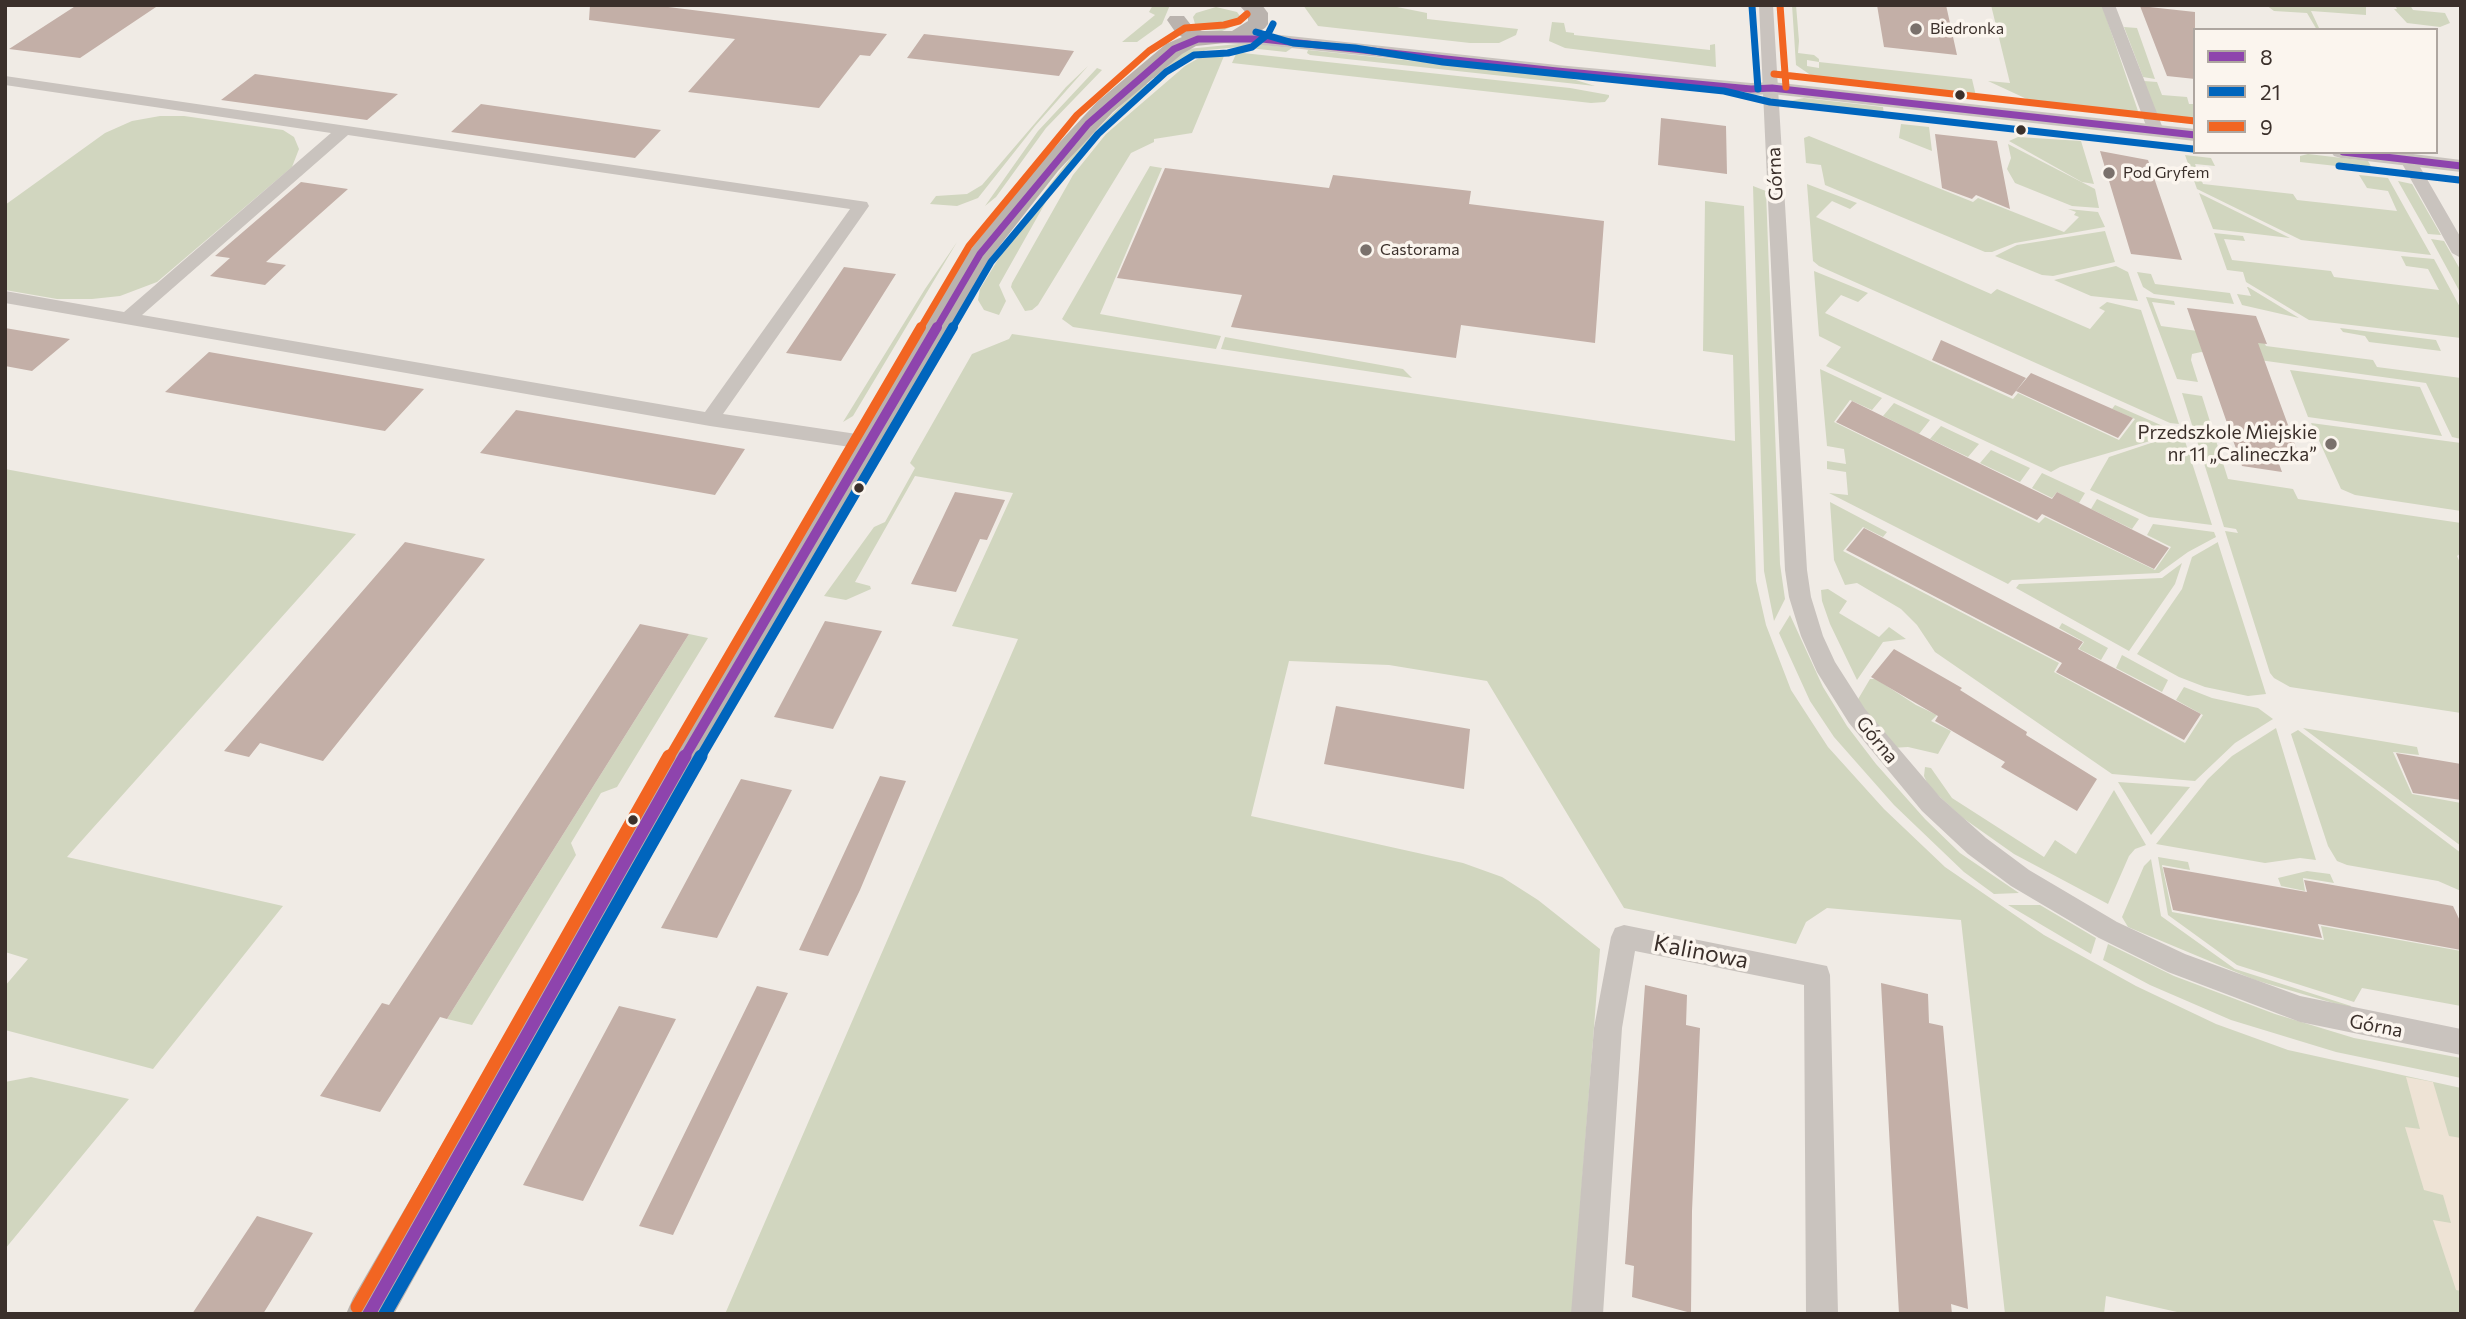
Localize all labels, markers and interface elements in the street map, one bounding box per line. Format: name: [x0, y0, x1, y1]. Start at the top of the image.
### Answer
place label: Biedronka: [1930, 19, 2004, 39]
marker: Biedronka: [1908, 21, 1924, 37]
legend: [2193, 28, 2438, 154]
text: 8: [2260, 44, 2273, 69]
text: 21: [2260, 79, 2281, 104]
unlabelled marker: [1953, 88, 1967, 102]
text: 9: [2260, 114, 2273, 139]
unlabelled marker: [2014, 123, 2028, 137]
street label: Górna: [1762, 147, 1788, 201]
place label: Pod Gryfem: [2123, 163, 2209, 183]
marker: Pod Gryfem: [2101, 165, 2117, 181]
place label: Castorama: [1380, 240, 1459, 260]
marker: Castorama: [1358, 242, 1374, 258]
place label: Przedszkole Miejskie nr 11 „Calineczka”: [2137, 422, 2317, 466]
marker: Przedszkole Miejskie nr 11 „Calineczka”: [2323, 436, 2339, 452]
unlabelled marker: [852, 481, 866, 495]
street label: Górna: [1851, 712, 1903, 768]
unlabelled marker: [626, 813, 640, 827]
street label: Kalinowa: [1651, 929, 1751, 975]
street label: Górna: [2347, 1010, 2405, 1042]

